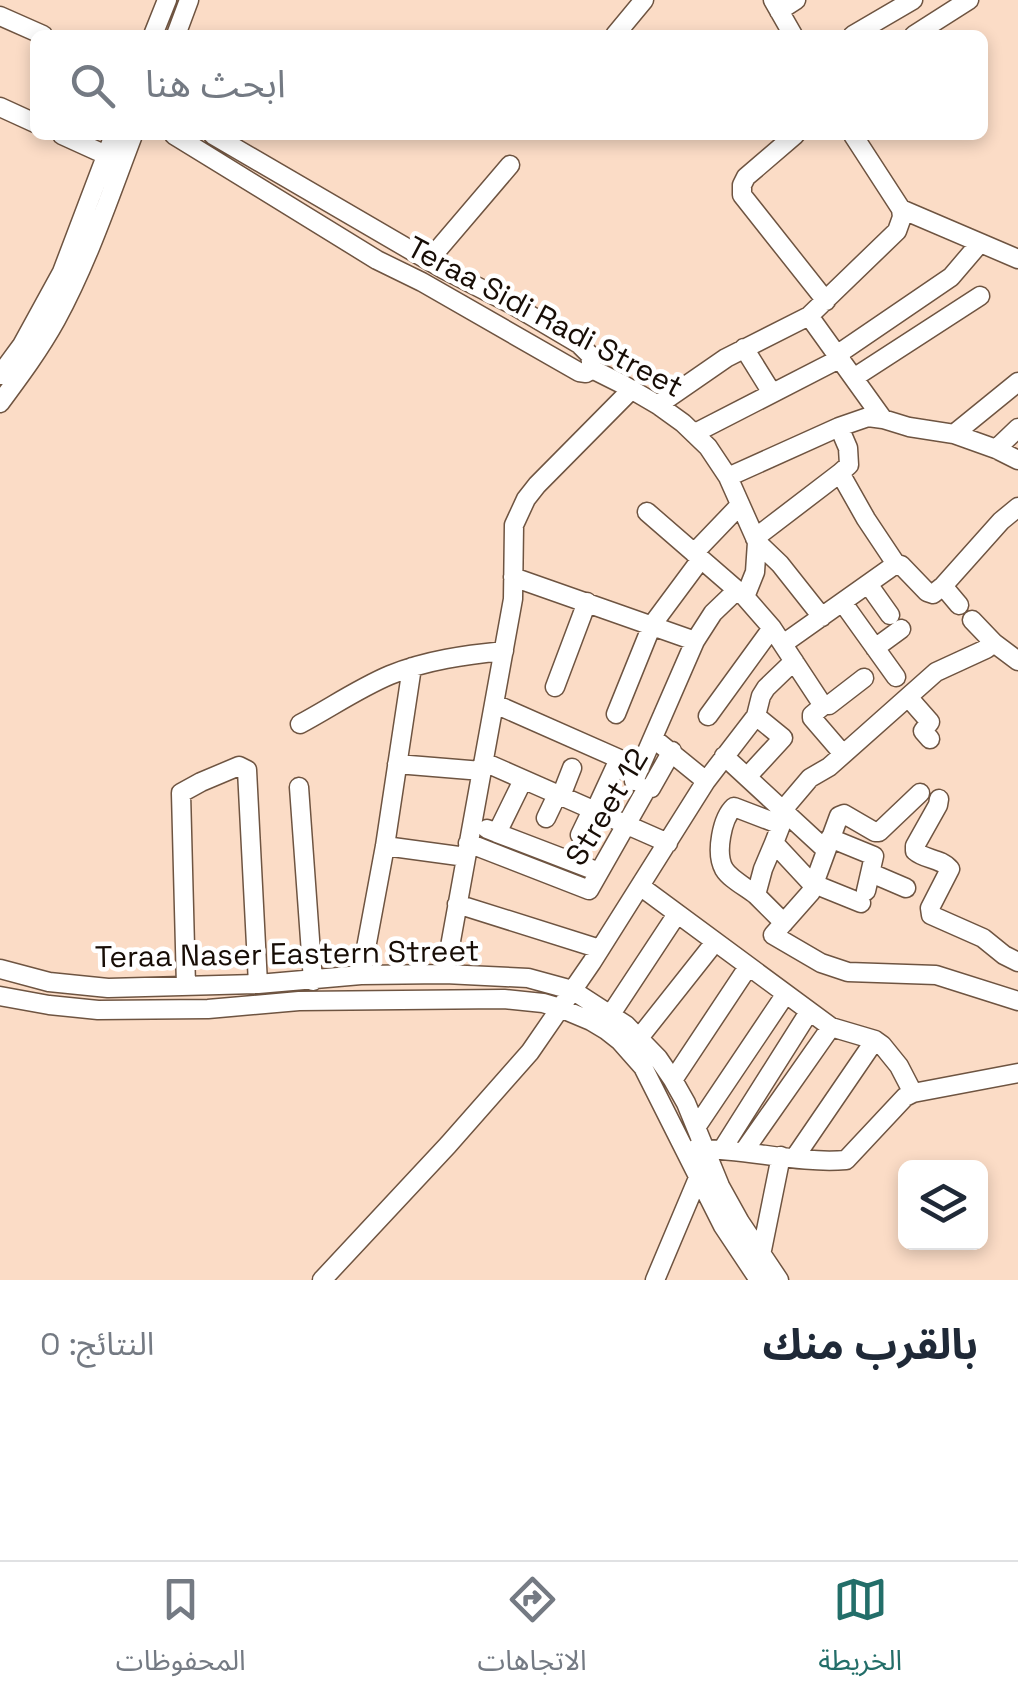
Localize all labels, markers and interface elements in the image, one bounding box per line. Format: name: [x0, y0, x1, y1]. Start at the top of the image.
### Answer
search box: [30, 30, 988, 140]
icon: search: [65, 58, 120, 113]
text: ابحث هنا: [145, 60, 286, 108]
street label: Teraa Sidi Radi Street: [400, 227, 690, 406]
street label: Street 12: [556, 741, 657, 873]
street label: Teraa Naser Eastern Street: [94, 931, 480, 976]
map controls: [898, 1160, 988, 1250]
button: layers: [898, 1160, 988, 1250]
text: بالقرب منك: [763, 1318, 978, 1371]
text: النتائج: 0: [40, 1324, 154, 1364]
tab: المحفوظات: [116, 1572, 246, 1691]
tab: الاتجاهات: [477, 1572, 587, 1691]
tab: الخريطة: [818, 1572, 902, 1691]

